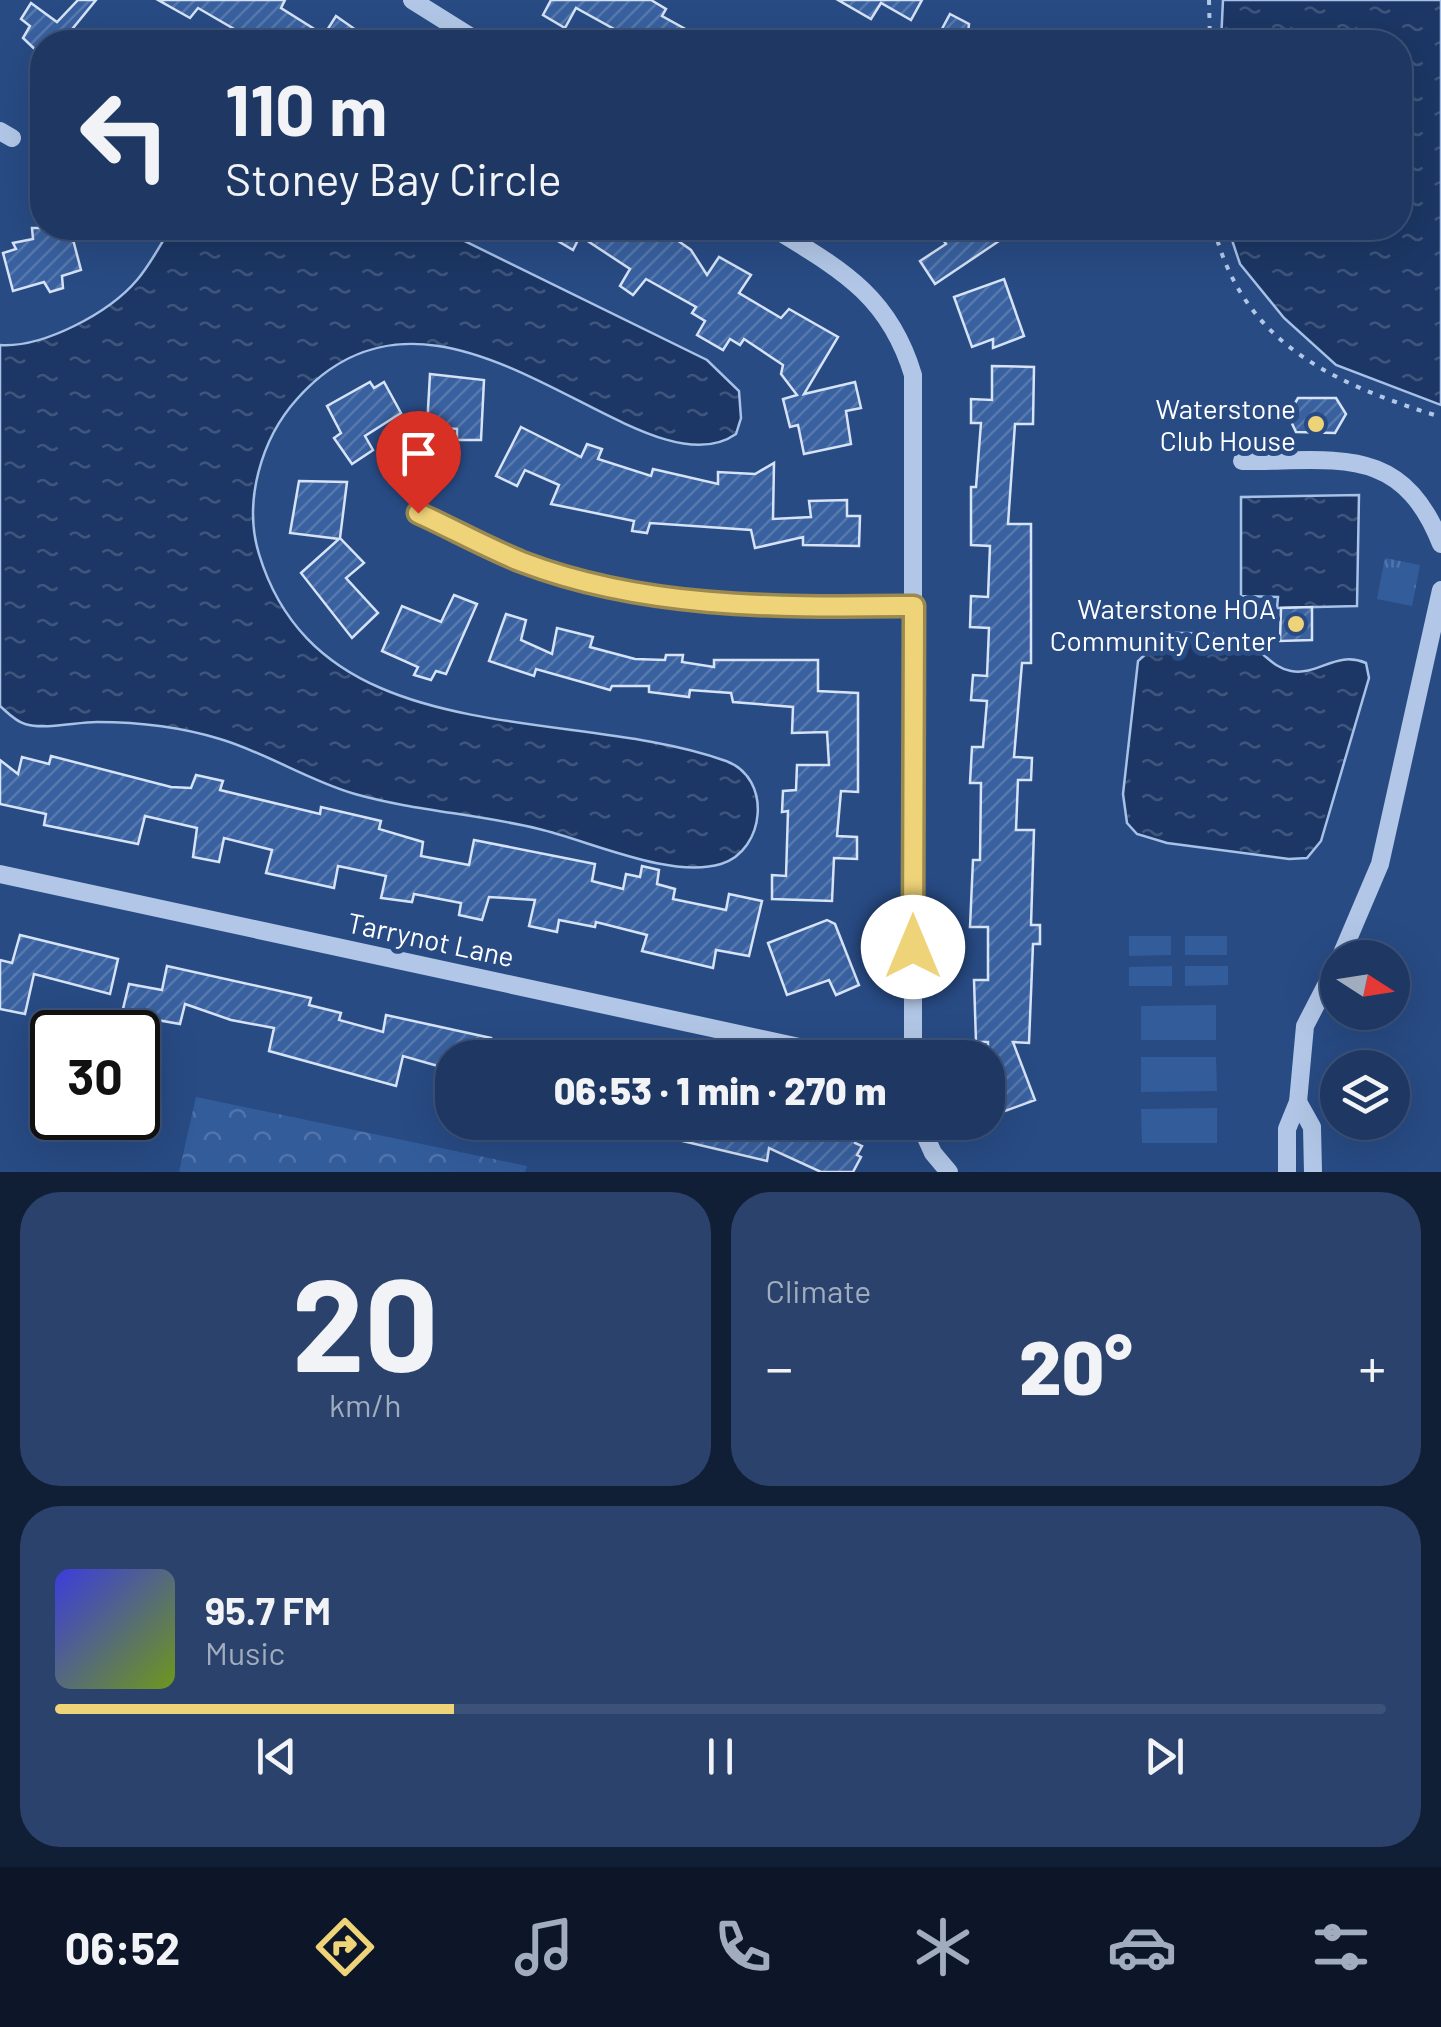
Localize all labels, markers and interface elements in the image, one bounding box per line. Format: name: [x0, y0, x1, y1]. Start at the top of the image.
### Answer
text: 110 m: [225, 66, 387, 150]
icon: left: [60, 70, 190, 200]
text: Stoney Bay Circle: [225, 151, 562, 205]
place label: Waterstone Club House: [1155, 391, 1296, 457]
pin: [376, 411, 461, 514]
marker: Waterstone Club House: [1305, 413, 1327, 435]
icon: arrive: [391, 426, 446, 481]
place label: Waterstone HOA Community Center: [1050, 591, 1276, 657]
marker: Waterstone HOA Community Center: [1285, 613, 1307, 635]
position arrow: [861, 895, 965, 999]
street label: Tarrynot Lane: [344, 905, 518, 973]
north arrow: [1320, 940, 1410, 1030]
map controls: [1320, 940, 1410, 1140]
speed limit sign: 30: [30, 1010, 160, 1140]
button: layers: [1320, 1050, 1410, 1140]
text: 06:53 · 1 min · 270 m: [554, 1067, 886, 1113]
text: 20: [292, 1242, 439, 1398]
text: Climate: [766, 1271, 871, 1309]
text: 20°: [1019, 1320, 1132, 1410]
text: −: [766, 1333, 793, 1399]
text: +: [1358, 1333, 1386, 1399]
text: km/h: [329, 1385, 401, 1423]
text: 95.7 FM: [205, 1587, 331, 1633]
text: Music: [205, 1633, 285, 1671]
icon: previous: [249, 1729, 304, 1784]
icon: pause: [693, 1729, 748, 1784]
icon: next: [1137, 1729, 1192, 1784]
icon: directions: [310, 1912, 380, 1982]
icon: music: [509, 1912, 579, 1982]
icon: phone: [708, 1912, 778, 1982]
icon: climate: [908, 1912, 978, 1982]
icon: car: [1107, 1912, 1177, 1982]
icon: filters: [1306, 1912, 1376, 1982]
text: 06:52: [65, 1920, 180, 1974]

